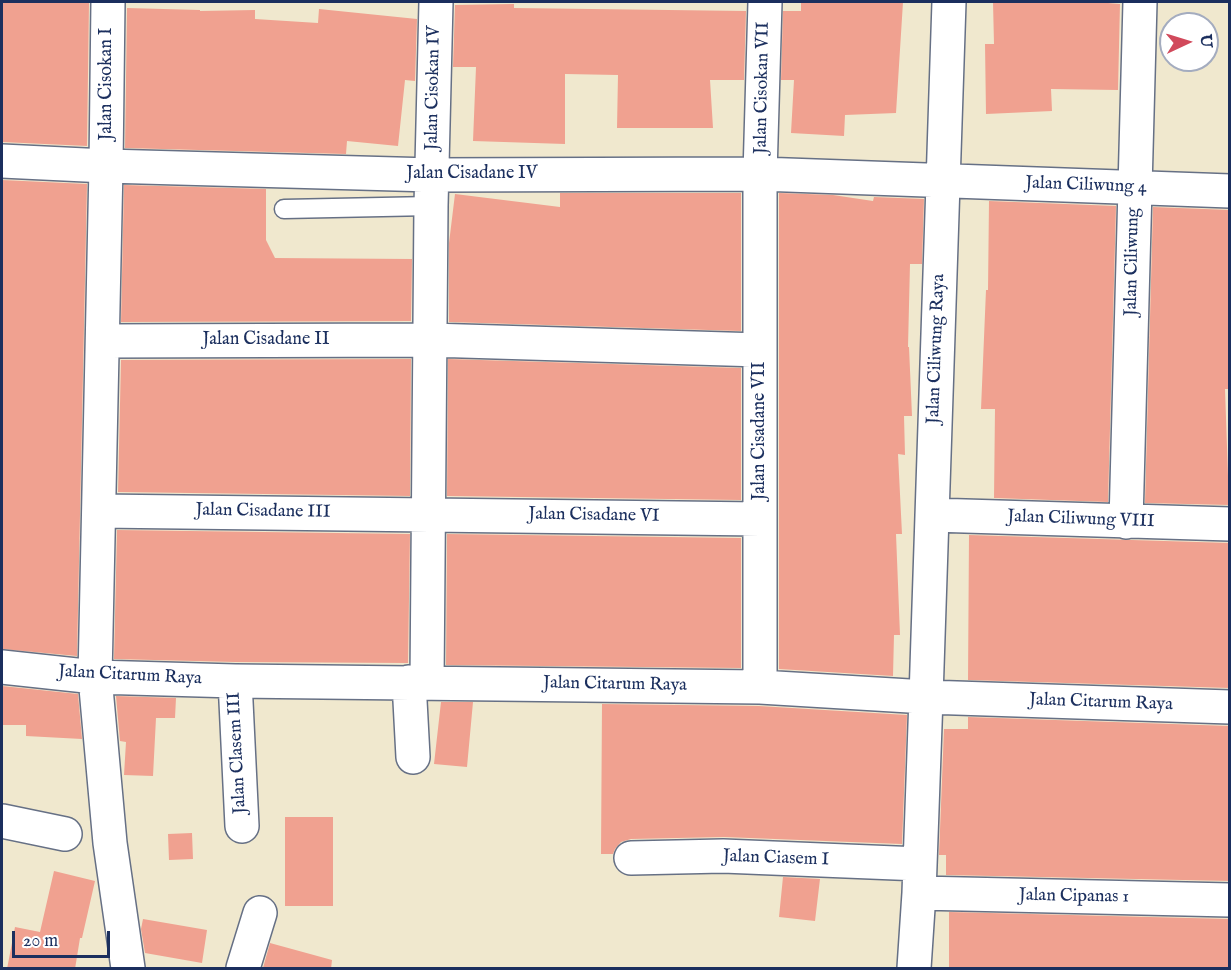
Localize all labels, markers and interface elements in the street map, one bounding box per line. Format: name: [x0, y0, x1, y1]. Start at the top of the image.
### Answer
north arrow: [1159, 12, 1219, 72]
street label: Jalan Cisokan VII: [751, 22, 775, 154]
street label: Jalan Cisokan IV: [422, 25, 446, 151]
street label: Jalan Cisokan I: [96, 27, 118, 141]
text: U: [1195, 33, 1215, 48]
street label: Jalan Cisadane IV: [406, 163, 538, 185]
street label: Jalan Ciliwung 4: [1025, 173, 1147, 199]
street label: Jalan Ciliwung: [1121, 208, 1145, 316]
street label: Jalan Ciliwung Raya: [924, 274, 950, 424]
street label: Jalan Cisadane II: [202, 329, 330, 351]
street label: Jalan Cisadane VII: [749, 361, 771, 501]
street label: Jalan Cisadane III: [195, 500, 331, 524]
street label: Jalan Cisadane VI: [528, 504, 660, 528]
street label: Jalan Ciliwung VIII: [1007, 507, 1155, 533]
street label: Jalan Citarum Raya: [58, 661, 202, 691]
street label: Jalan Citarum Raya: [543, 673, 687, 697]
street label: Jalan Citarum Raya: [1029, 690, 1173, 716]
street label: Jalan Clasem III: [224, 691, 252, 815]
street label: Jalan Ciasem I: [722, 846, 830, 872]
street label: Jalan Cipanas 1: [1019, 885, 1129, 909]
scale bar: [15, 919, 112, 957]
text: 20 m: [23, 930, 58, 953]

